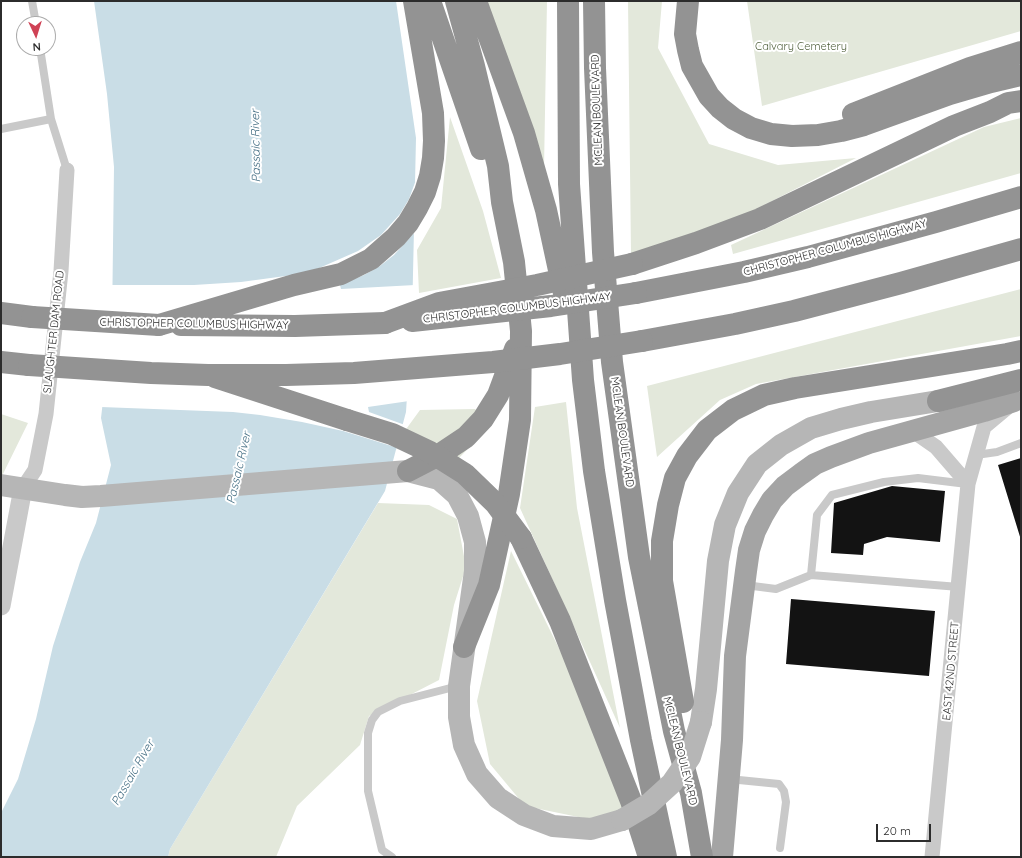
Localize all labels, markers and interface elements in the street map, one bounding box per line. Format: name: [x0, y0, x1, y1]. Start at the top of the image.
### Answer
north arrow: [16, 16, 56, 56]
text: N: [32, 40, 41, 54]
park label: Calvary Cemetery: [755, 40, 847, 54]
street label: MCLEAN BOULEVARD: [588, 54, 606, 166]
water label: Passaic River: [248, 109, 264, 183]
street label: CHRISTOPHER COLUMBUS HIGHWAY: [742, 217, 928, 279]
street label: SLAUGHTER DAM ROAD: [41, 270, 67, 394]
street label: CHRISTOPHER COLUMBUS HIGHWAY: [422, 290, 612, 326]
street label: CHRISTOPHER COLUMBUS HIGHWAY: [99, 316, 289, 332]
street label: MCLEAN BOULEVARD: [608, 376, 636, 488]
water label: Passaic River: [224, 431, 254, 505]
street label: EAST 42ND STREET: [940, 621, 962, 721]
street label: MCLEAN BOULEVARD: [660, 695, 700, 807]
water label: Passaic River: [108, 738, 158, 808]
scale bar: [878, 816, 933, 842]
text: 20 m: [883, 823, 911, 838]

